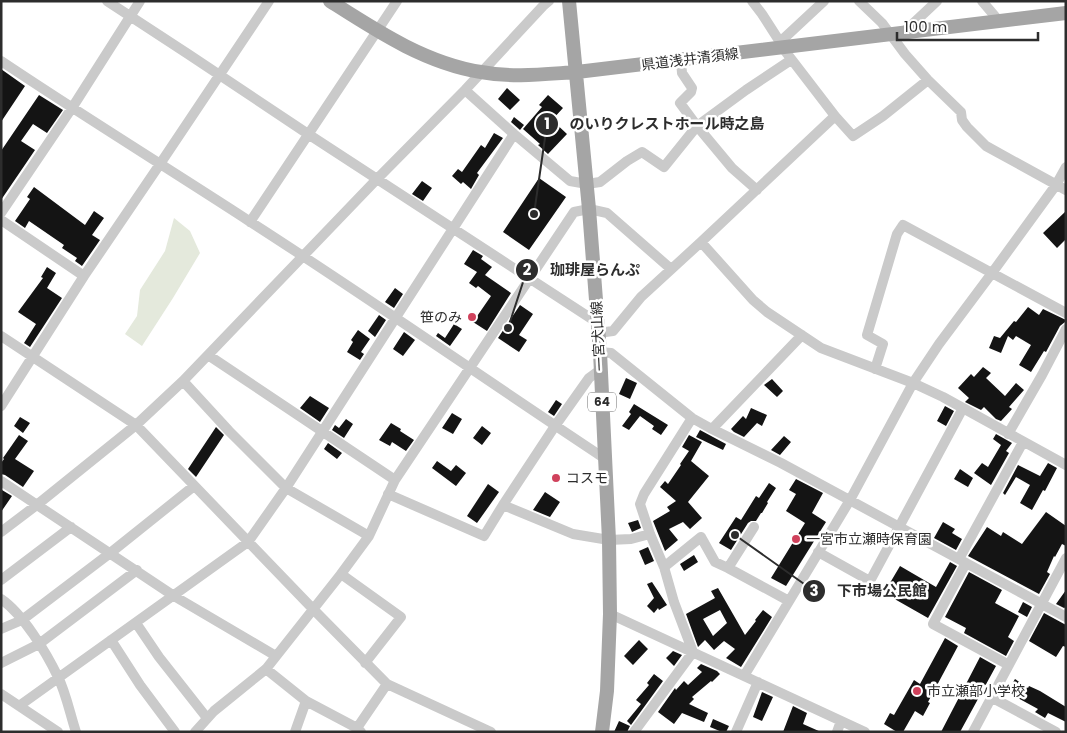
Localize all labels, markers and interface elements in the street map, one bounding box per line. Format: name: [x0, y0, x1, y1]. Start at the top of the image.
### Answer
scale bar: [897, 10, 1038, 42]
text: 100 m: [904, 16, 947, 37]
street label: 県道浅井清須線: [640, 43, 740, 75]
callout: のいりクレストホール時之島: [534, 109, 774, 139]
text: 1: [544, 113, 550, 134]
text: のいりクレストホール時之島: [569, 113, 765, 134]
callout: 珈琲屋らんぷ: [515, 255, 650, 285]
text: 2: [523, 259, 532, 280]
text: 珈琲屋らんぷ: [550, 259, 640, 280]
street label: 一宮犬山線: [586, 301, 610, 371]
place label: 笹のみ: [420, 307, 462, 327]
marker: 笹のみ: [466, 311, 478, 323]
road number: 64: [588, 392, 616, 412]
place label: コスモ: [566, 468, 608, 488]
marker: コスモ: [550, 472, 562, 484]
place label: 一宮市立瀬時保育園: [806, 529, 932, 549]
marker: 一宮市立瀬時保育園: [790, 533, 802, 545]
callout: 下市場公民館: [802, 576, 937, 606]
text: 3: [809, 580, 819, 601]
text: 下市場公民館: [837, 580, 927, 601]
place label: 市立瀬部小学校: [927, 681, 1025, 701]
marker: 市立瀬部小学校: [911, 685, 923, 697]

